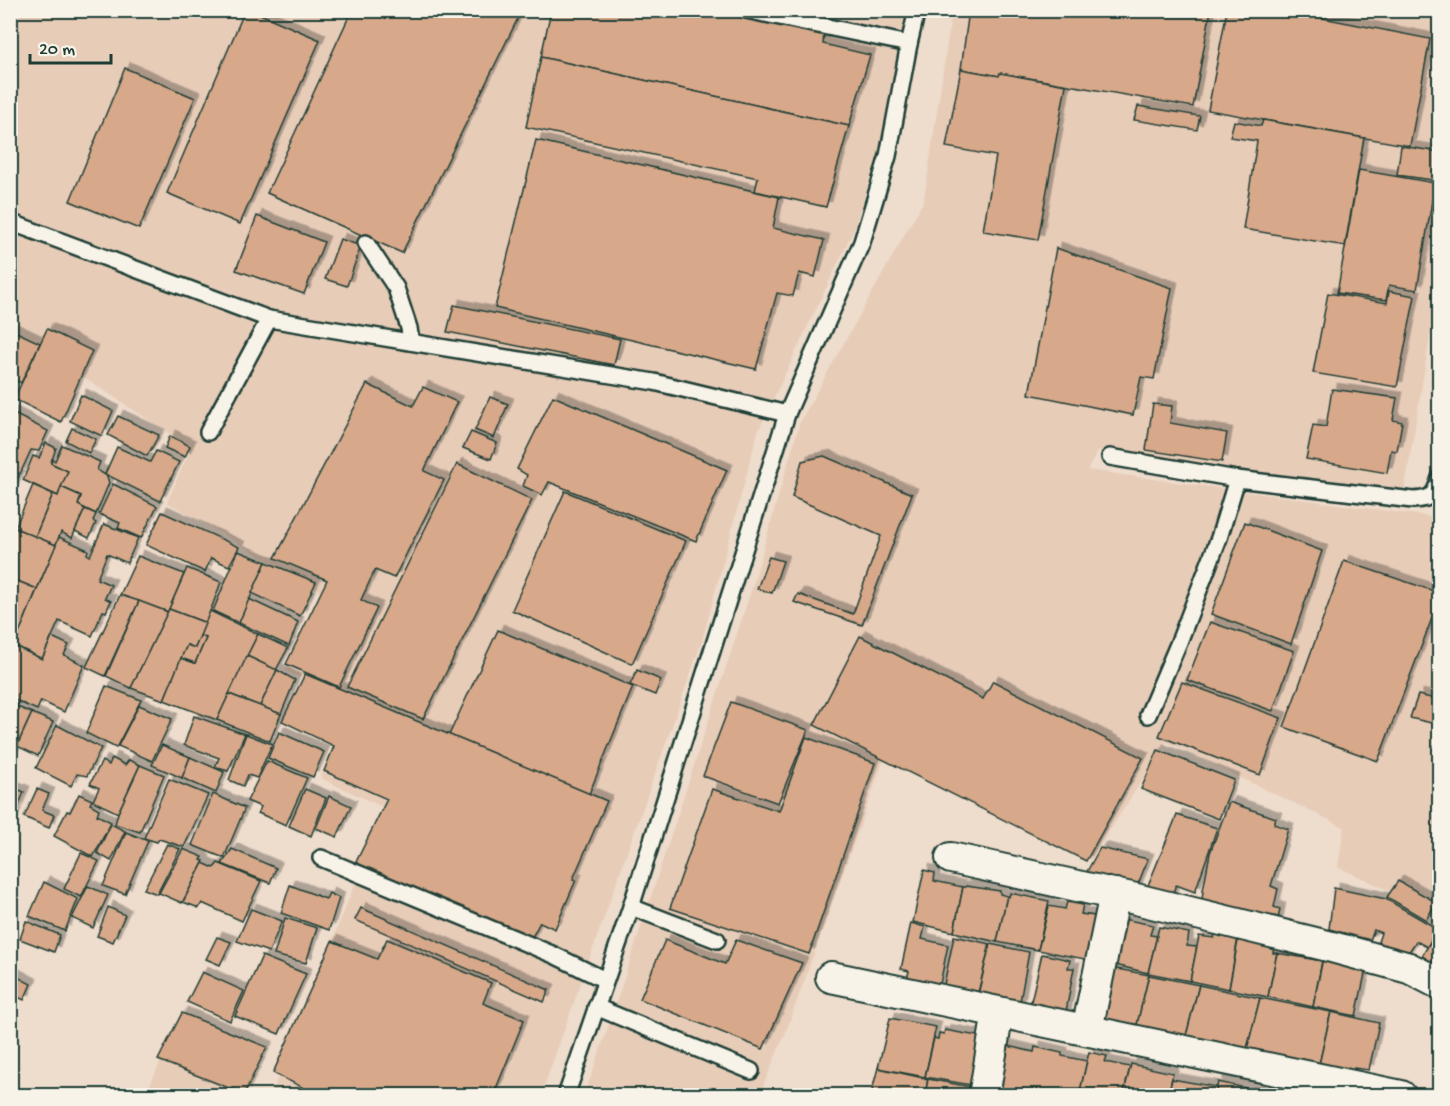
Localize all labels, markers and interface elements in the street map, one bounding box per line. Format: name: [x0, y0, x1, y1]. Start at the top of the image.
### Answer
scale bar: [30, 27, 111, 65]
text: 20 m: [39, 40, 75, 61]

